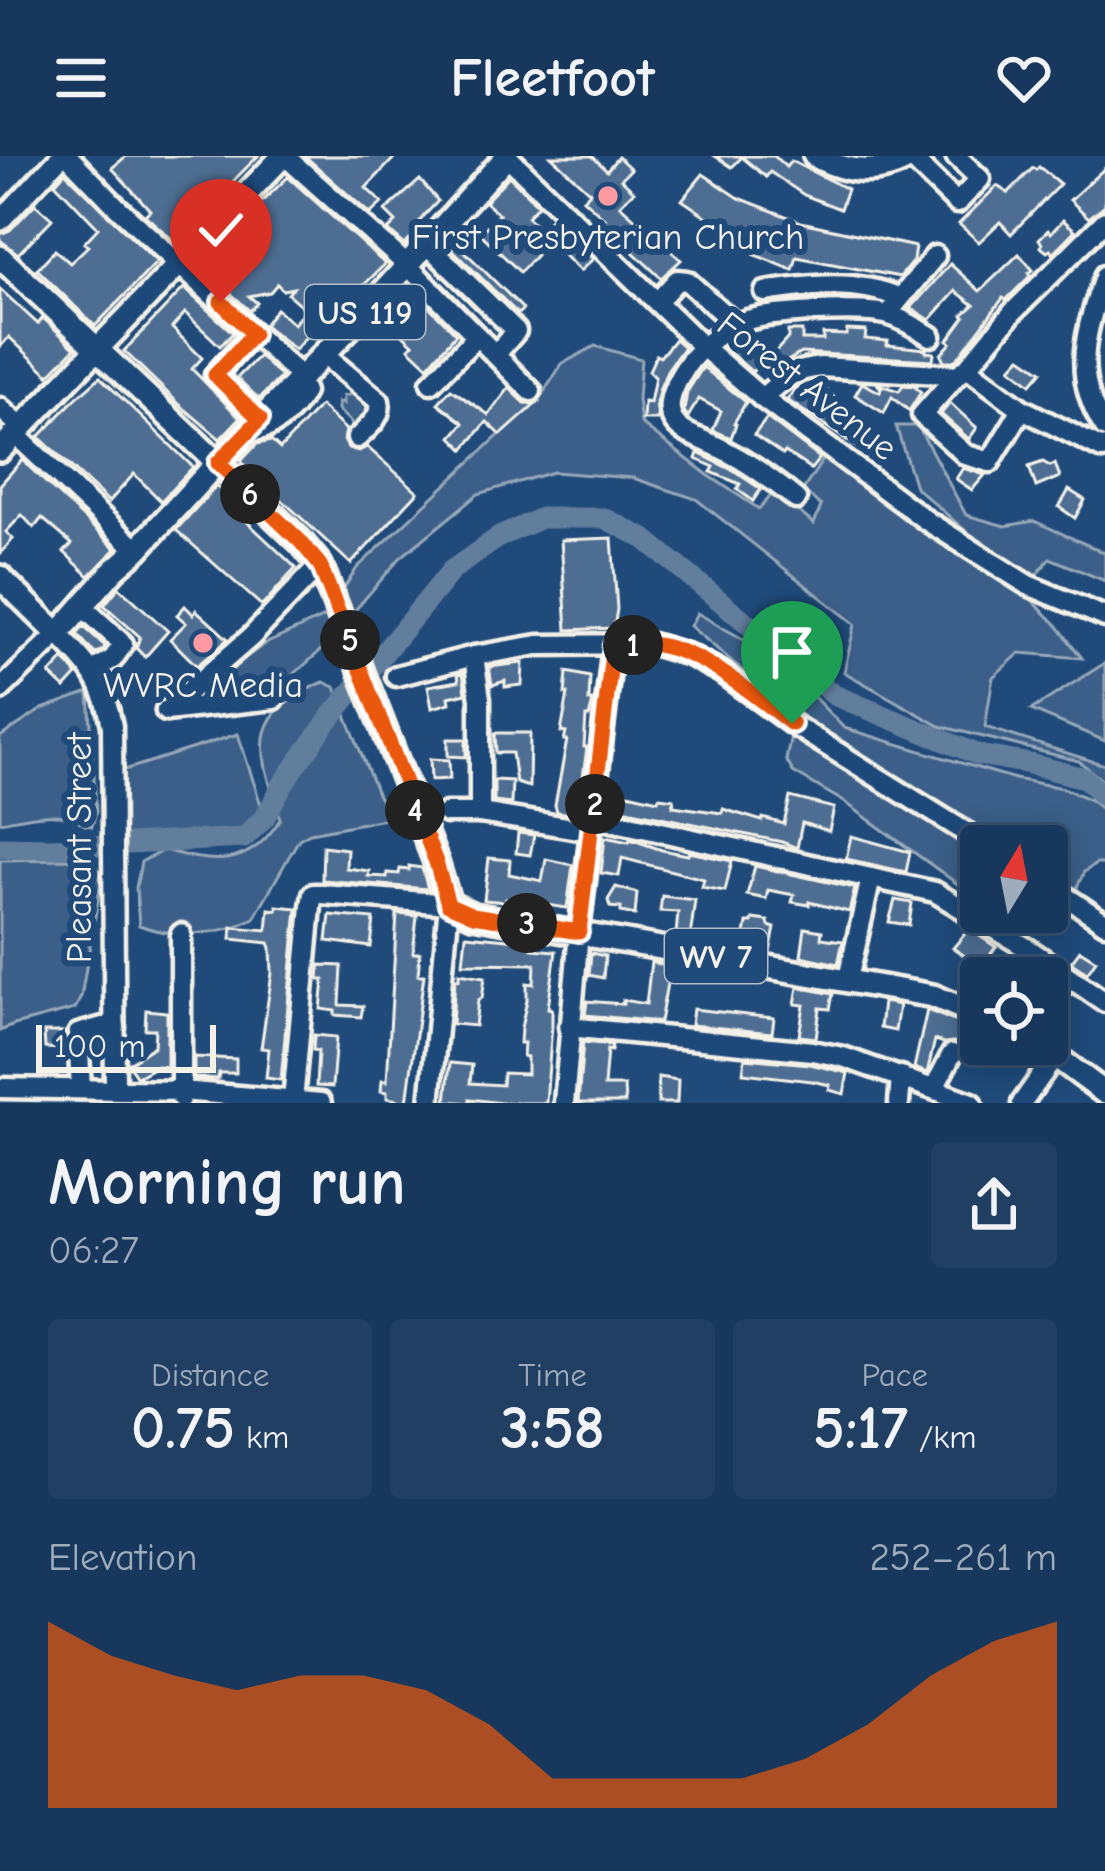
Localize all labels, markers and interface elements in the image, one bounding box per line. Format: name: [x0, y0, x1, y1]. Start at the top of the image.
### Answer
icon: menu: [48, 45, 114, 111]
icon: heart: [991, 45, 1057, 111]
text: Fleetfoot: [450, 47, 655, 110]
pin: [170, 179, 272, 302]
marker: First Presbyterian Church: [595, 183, 621, 209]
icon: check: [188, 197, 254, 263]
place label: First Presbyterian Church: [412, 217, 804, 258]
road number: US 119: [305, 285, 425, 339]
street label: Forest Avenue: [709, 303, 905, 469]
pin: 6: [220, 464, 280, 524]
text: 6: [241, 475, 259, 513]
pin: [741, 601, 843, 724]
pin: 5: [320, 610, 380, 670]
pin: 1: [603, 615, 663, 675]
icon: arrive: [759, 619, 825, 685]
text: 5: [341, 621, 359, 659]
text: 1: [627, 626, 639, 664]
marker: WVRC Media: [190, 630, 216, 656]
place label: WVRC Media: [103, 665, 303, 706]
street label: Pleasant Street: [59, 731, 100, 963]
pin: 2: [565, 774, 625, 834]
pin: 4: [385, 780, 445, 840]
text: 2: [587, 785, 603, 823]
text: 4: [407, 791, 423, 829]
north arrow: [960, 825, 1068, 933]
map controls: [960, 825, 1068, 1065]
pin: 3: [497, 893, 557, 953]
text: 3: [519, 904, 535, 942]
road number: WV 7: [665, 929, 767, 983]
button: locate: [960, 957, 1068, 1065]
scale bar: [36, 1019, 216, 1072]
text: 100 m: [54, 1027, 146, 1065]
button: share: [931, 1142, 1057, 1268]
text: Morning run: [48, 1145, 406, 1221]
text: 06:27: [48, 1228, 139, 1273]
text: Distance: [151, 1356, 269, 1394]
text: Time: [518, 1356, 587, 1394]
text: Pace: [862, 1356, 928, 1394]
text: 0.75: [131, 1394, 235, 1463]
text: 3:58: [500, 1394, 605, 1463]
text: 5:17: [813, 1394, 908, 1463]
text: km: [235, 1418, 289, 1456]
text: /km: [908, 1418, 977, 1456]
text: Elevation: [48, 1535, 197, 1580]
text: 252–261 m: [869, 1535, 1057, 1580]

